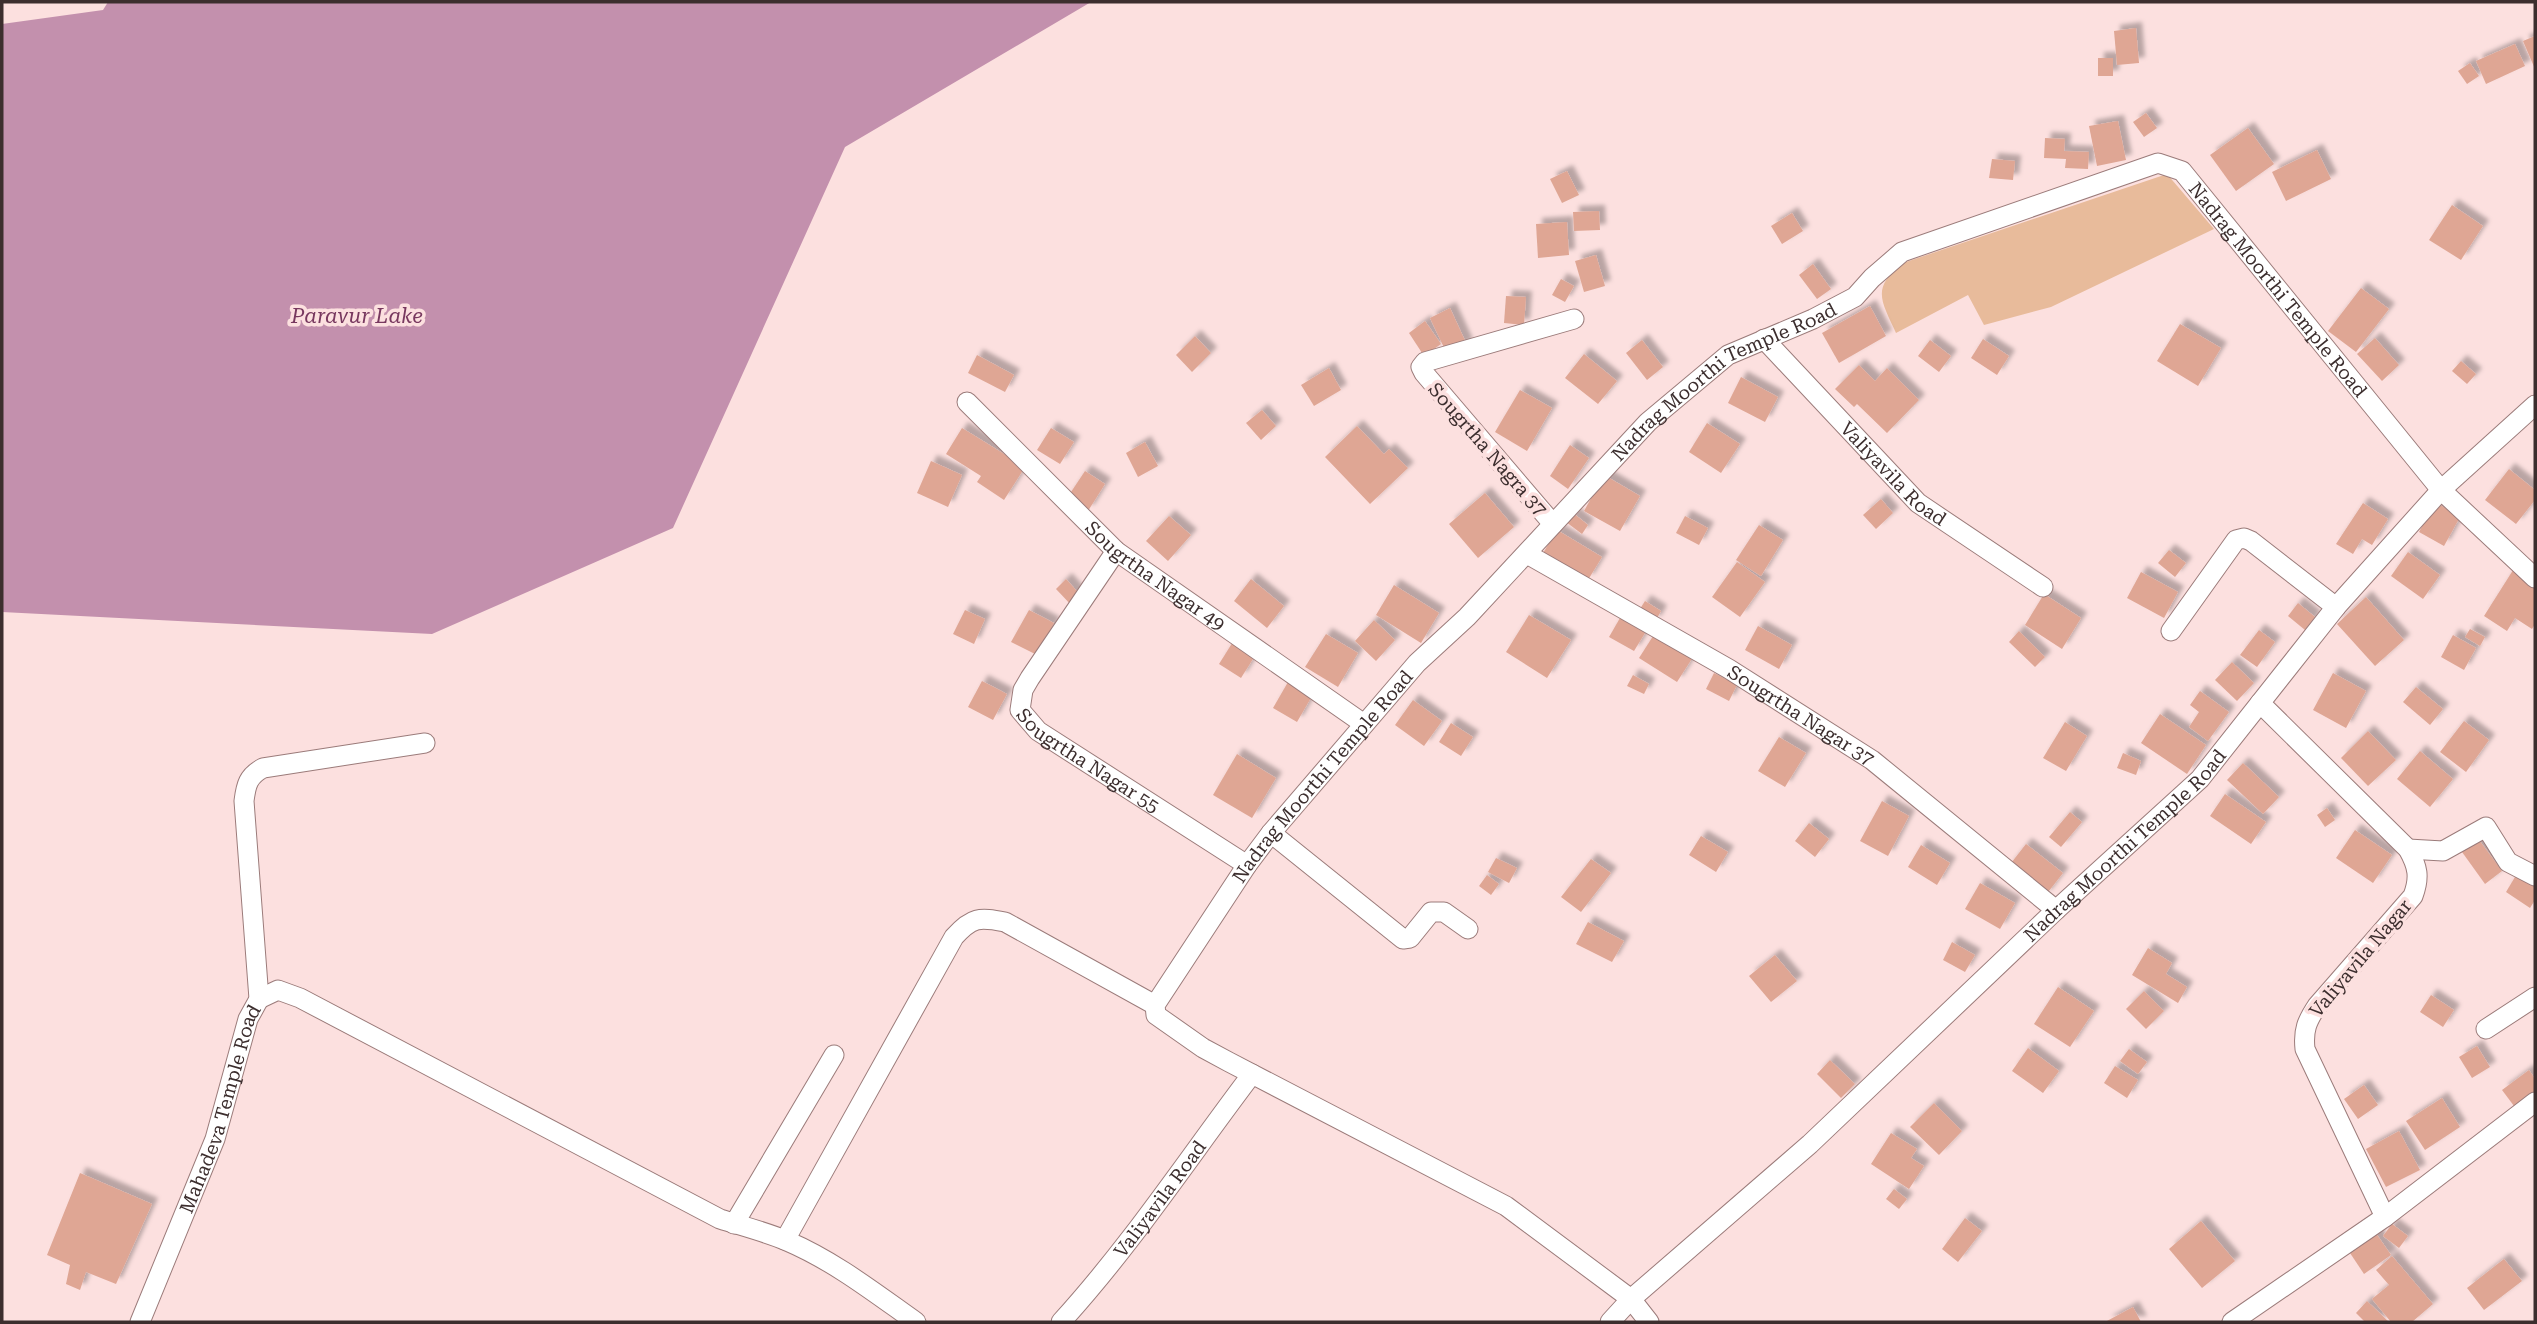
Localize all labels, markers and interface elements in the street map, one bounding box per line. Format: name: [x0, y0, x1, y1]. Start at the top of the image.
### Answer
street label: Nadrag Moorthi Temple Road: [2184, 178, 2372, 402]
street label: Nadrag Moorthi Temple Road: [1607, 298, 1840, 466]
water label: Paravur Lake: [290, 304, 423, 328]
street label: Sougrtha Nagra 37: [1424, 378, 1552, 521]
street label: Valiyavila Road: [1835, 417, 1951, 531]
street label: Sougrtha Nagar 49: [1080, 516, 1230, 636]
street label: Sougrtha Nagar 37: [1723, 660, 1879, 771]
street label: Nadrag Moorthi Temple Road: [1228, 666, 1418, 887]
street label: Sougrtha Nagar 55: [1012, 704, 1164, 818]
street label: Nadrag Moorthi Temple Road: [2019, 745, 2231, 947]
street label: Valiyavila Nagar: [2304, 895, 2416, 1022]
street label: Mahadeva Temple Road: [175, 1001, 266, 1217]
street label: Valiyavila Road: [1109, 1136, 1211, 1262]

